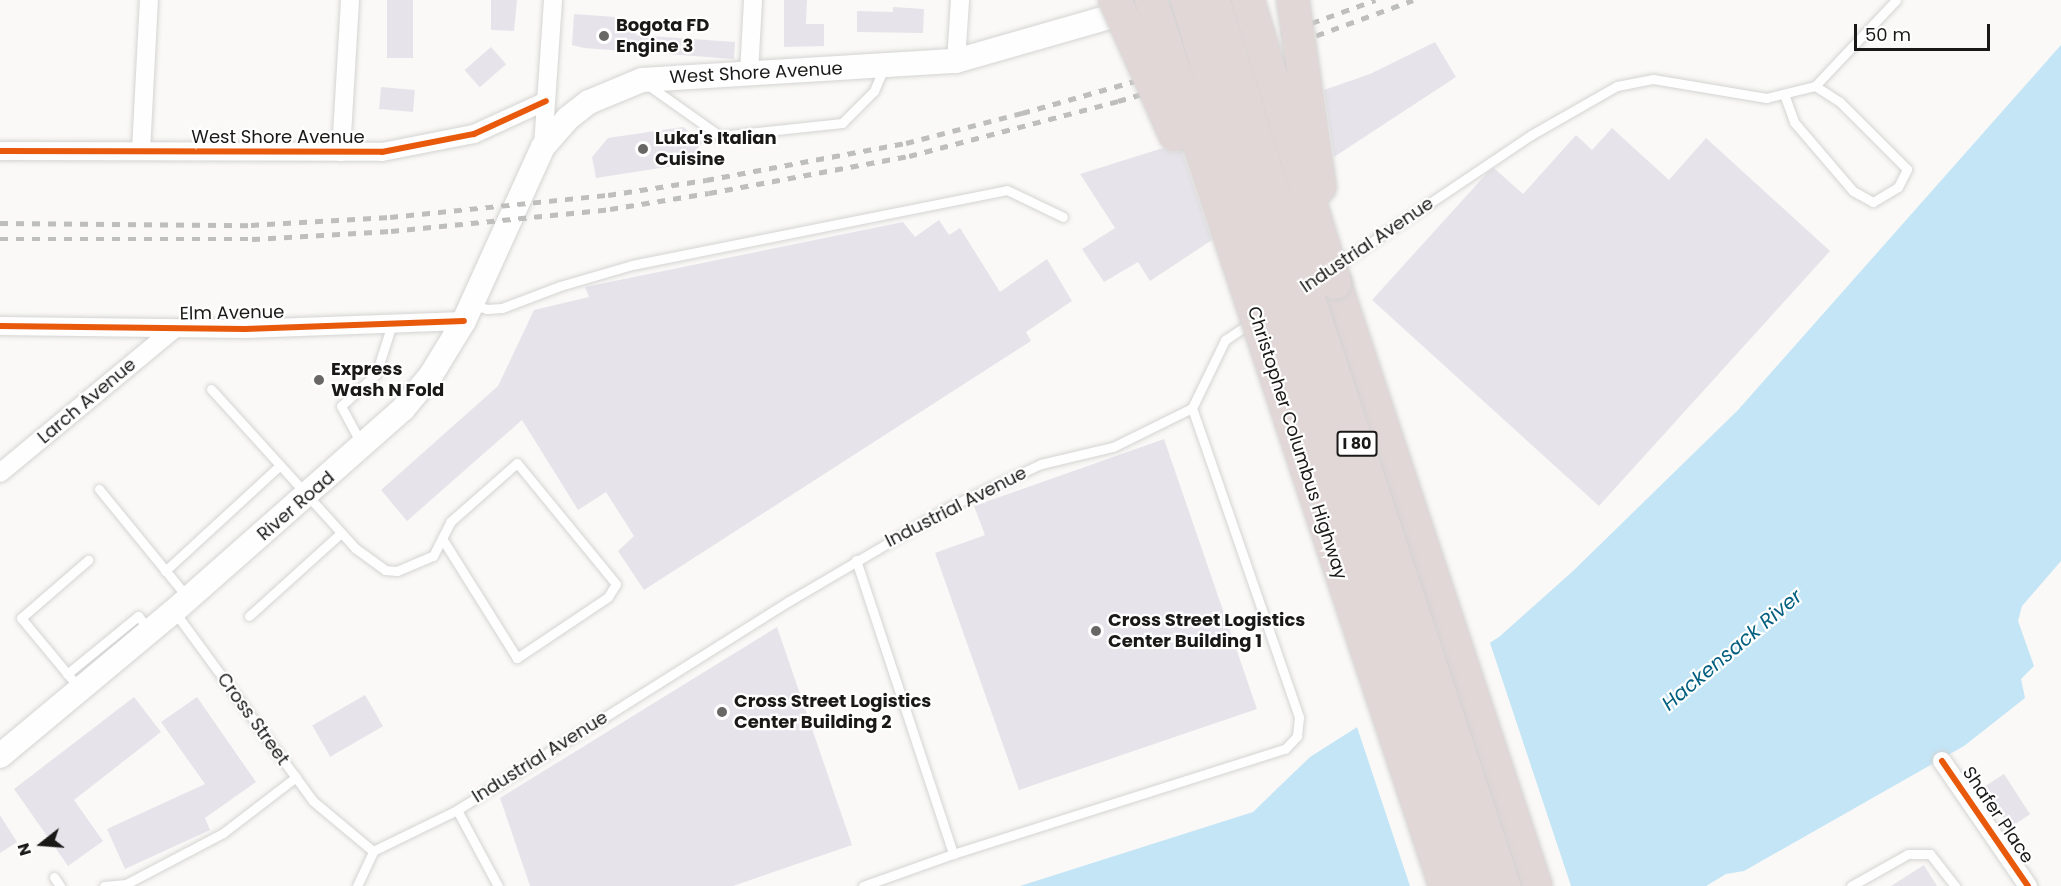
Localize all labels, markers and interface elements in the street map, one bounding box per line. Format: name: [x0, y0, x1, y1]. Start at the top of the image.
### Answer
scale bar: [1857, 12, 1994, 50]
place label: Bogota FD Engine 3: [616, 15, 709, 57]
text: 50 m: [1865, 22, 1911, 47]
marker: Bogota FD Engine 3: [597, 29, 611, 43]
street label: West Shore Avenue: [669, 58, 843, 88]
street label: West Shore Avenue: [191, 126, 365, 148]
place label: Luka's Italian Cuisine: [655, 128, 777, 170]
marker: Luka's Italian Cuisine: [636, 142, 650, 156]
street label: Industrial Avenue: [1296, 193, 1438, 297]
street label: Elm Avenue: [180, 301, 284, 325]
street label: Christopher Columbus Highway: [1243, 304, 1351, 582]
street label: Larch Avenue: [34, 354, 140, 448]
place label: Express Wash N Fold: [331, 359, 444, 401]
marker: Express Wash N Fold: [312, 373, 326, 387]
road number: I 80: [1336, 431, 1378, 457]
street label: Industrial Avenue: [882, 462, 1030, 552]
street label: River Road: [253, 467, 339, 545]
water label: Hackensack River: [1657, 584, 1807, 716]
place label: Cross Street Logistics Center Building 1: [1108, 610, 1305, 652]
marker: Cross Street Logistics Center Building 1: [1089, 624, 1103, 638]
street label: Cross Street: [212, 669, 294, 769]
place label: Cross Street Logistics Center Building 2: [734, 691, 931, 734]
marker: Cross Street Logistics Center Building 2: [715, 705, 729, 719]
street label: Industrial Avenue: [468, 707, 612, 807]
street label: Shafer Place: [1958, 763, 2038, 867]
north arrow: [12, 814, 72, 874]
text: N: [12, 840, 37, 859]

